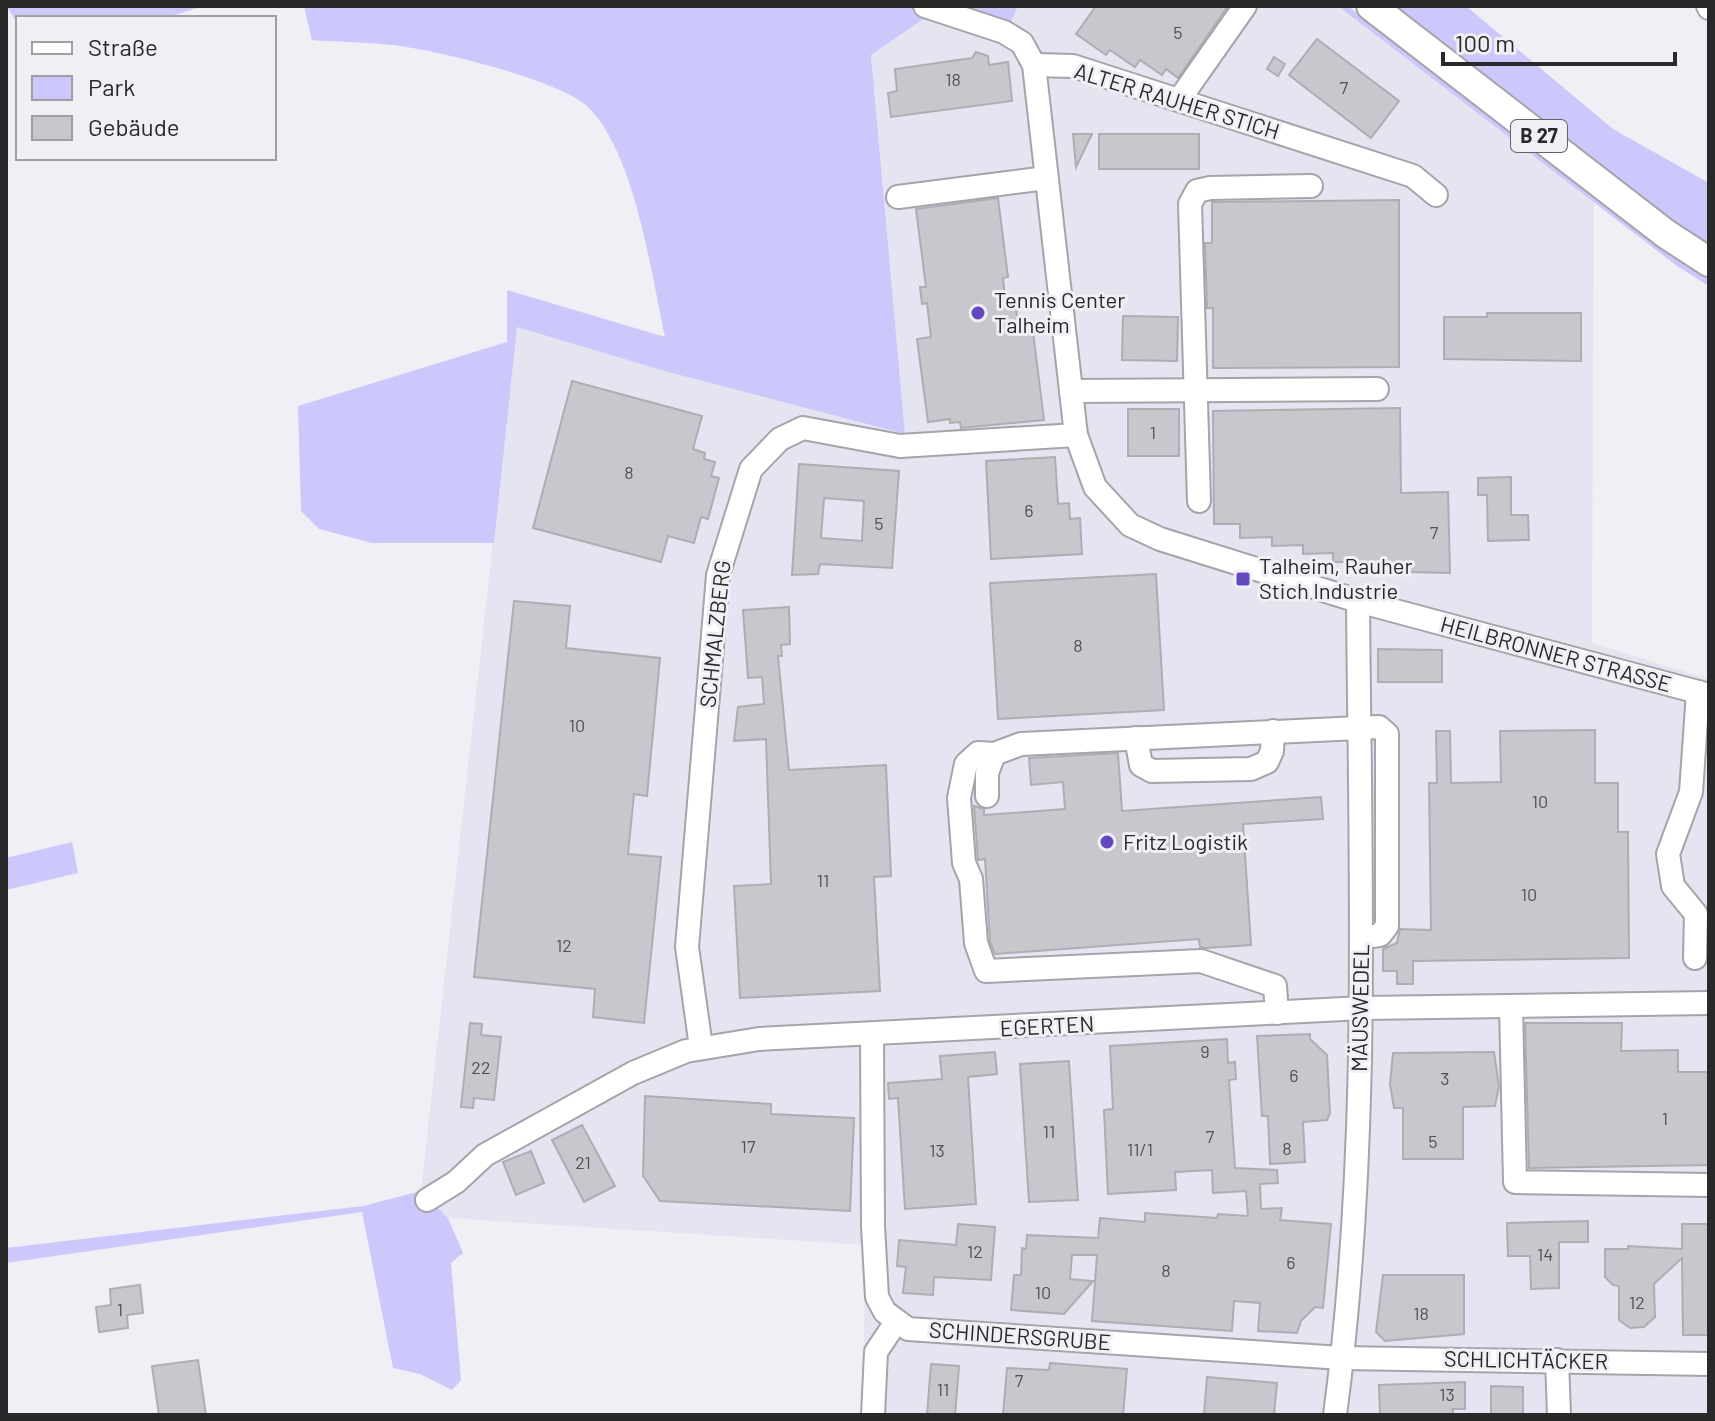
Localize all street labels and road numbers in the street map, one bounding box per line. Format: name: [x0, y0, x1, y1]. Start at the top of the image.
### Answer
street label: ALTER RAUHER STICH: [1072, 56, 1283, 144]
road number: B 27: [1511, 120, 1567, 152]
street label: SCHMALZBERG: [693, 559, 735, 709]
street label: HEILBRONNER STRASSE: [1438, 610, 1675, 696]
street label: MÄUSWEDEL: [1345, 944, 1373, 1072]
street label: EGERTEN: [999, 1010, 1095, 1040]
street label: SCHINDERSGRUBE: [928, 1316, 1112, 1354]
street label: SCHLICHTÄCKER: [1444, 1345, 1608, 1373]

